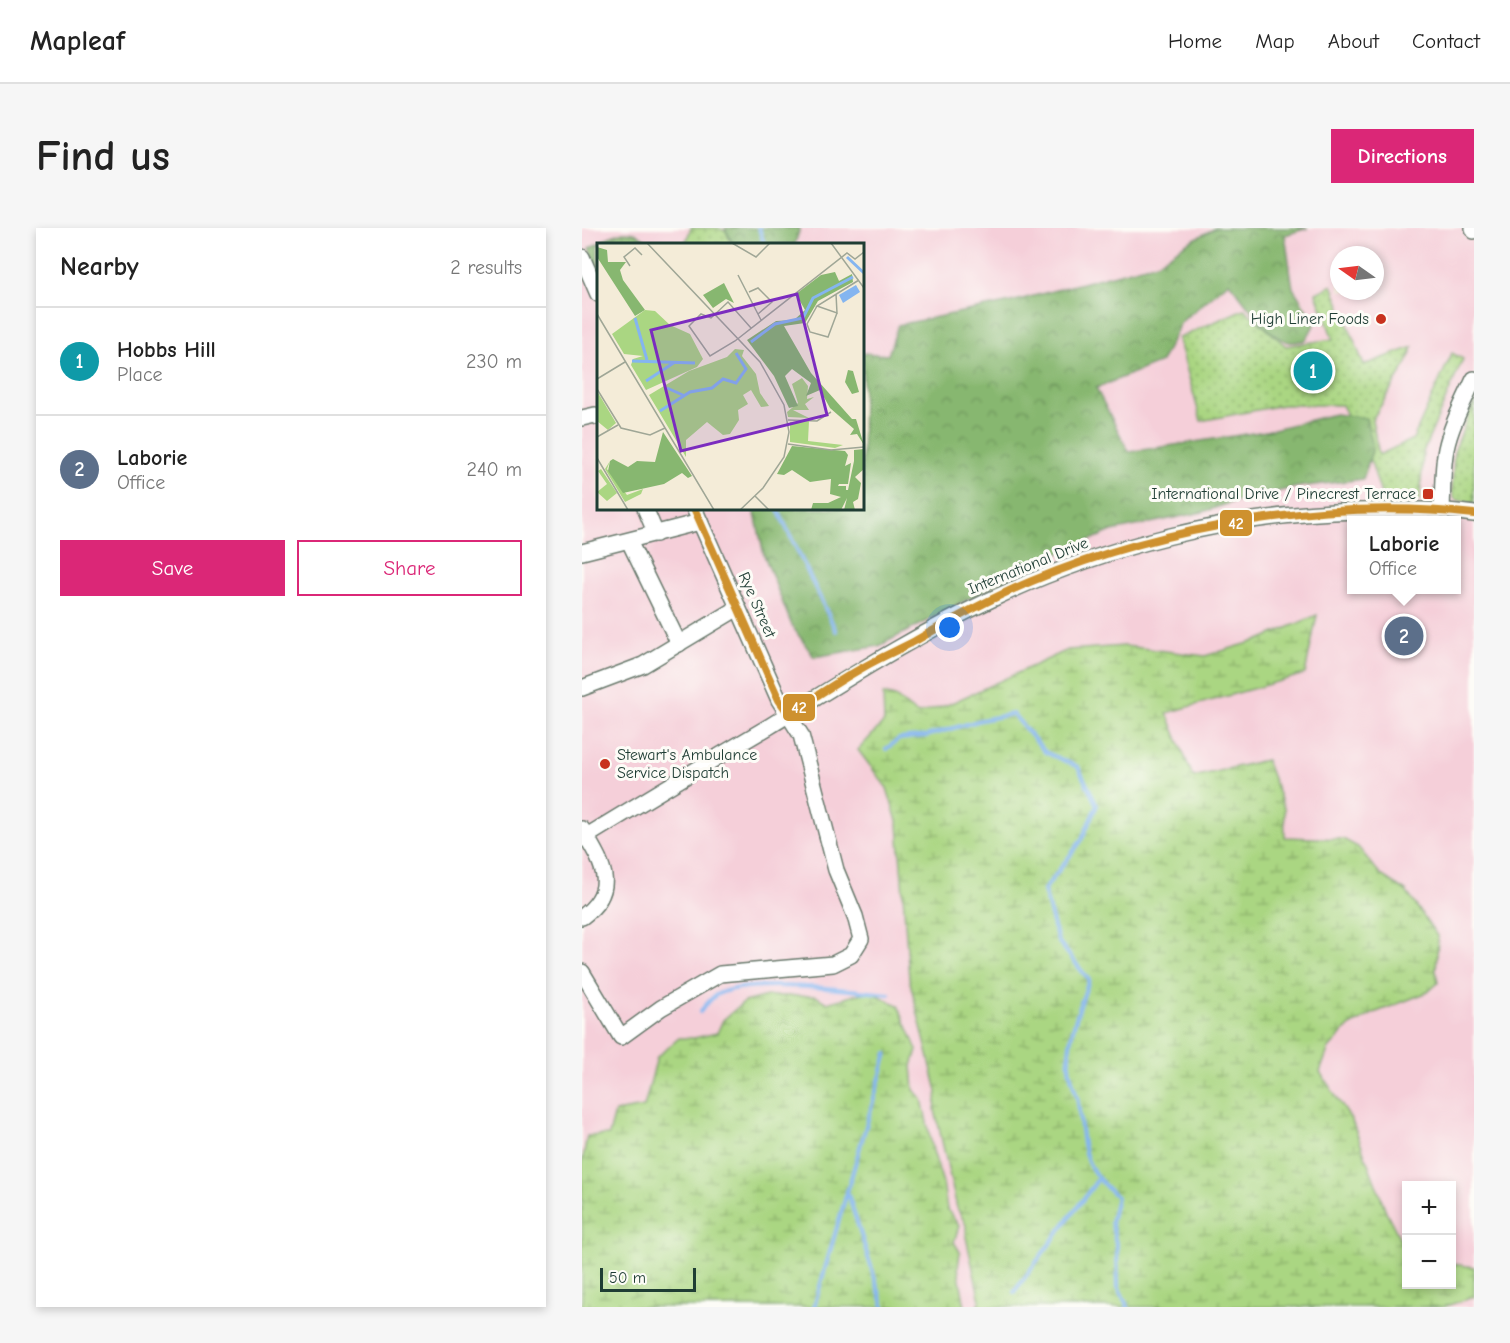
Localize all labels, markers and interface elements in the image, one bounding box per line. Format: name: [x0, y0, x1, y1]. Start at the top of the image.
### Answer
text: Mapleaf: [30, 25, 125, 57]
text: Home: [1168, 29, 1222, 53]
text: Map: [1255, 29, 1295, 53]
text: About: [1328, 29, 1379, 53]
text: Contact: [1412, 29, 1480, 53]
button: Directions: [1331, 129, 1474, 183]
text: Find us: [36, 132, 170, 181]
inset map: [597, 243, 864, 510]
north arrow: [1330, 246, 1384, 300]
text: Nearby: [60, 252, 139, 282]
text: 2 results: [450, 256, 522, 279]
place label: High Liner Foods: [1251, 310, 1369, 328]
marker: High Liner Foods: [1374, 312, 1388, 326]
text: Hobbs Hill: [117, 337, 216, 363]
pin: 1: [1294, 348, 1332, 394]
text: 1: [76, 350, 83, 373]
text: 230 m: [466, 350, 522, 373]
text: Place: [117, 363, 163, 386]
text: Laborie: [117, 445, 187, 471]
text: 2: [75, 458, 84, 481]
text: 240 m: [467, 458, 522, 481]
text: Office: [117, 471, 165, 494]
place label: International Drive / Pinecrest Terrace: [1151, 485, 1416, 503]
marker: International Drive / Pinecrest Terrace: [1421, 487, 1435, 501]
line badge: 42: [1219, 509, 1253, 537]
text: 42: [1228, 515, 1244, 533]
popup: [1347, 516, 1461, 594]
text: Laborie: [1369, 531, 1439, 557]
street label: International Drive: [965, 534, 1091, 598]
button: Save: [60, 540, 285, 596]
button: Share: [297, 540, 522, 596]
text: Office: [1369, 557, 1417, 580]
street label: Rye Street: [735, 569, 780, 641]
your location: [935, 613, 964, 642]
pin: 2: [1384, 614, 1424, 658]
line badge: 42: [782, 693, 816, 722]
text: 42: [791, 699, 807, 717]
place label: Stewart's Ambulance Service Dispatch: [617, 746, 757, 782]
marker: Stewart's Ambulance Service Dispatch: [598, 757, 612, 771]
map controls: [1402, 1181, 1456, 1289]
button: +: [1402, 1181, 1456, 1235]
button: −: [1402, 1235, 1456, 1289]
scale bar: [600, 1265, 696, 1292]
text: 50 m: [609, 1269, 646, 1287]

